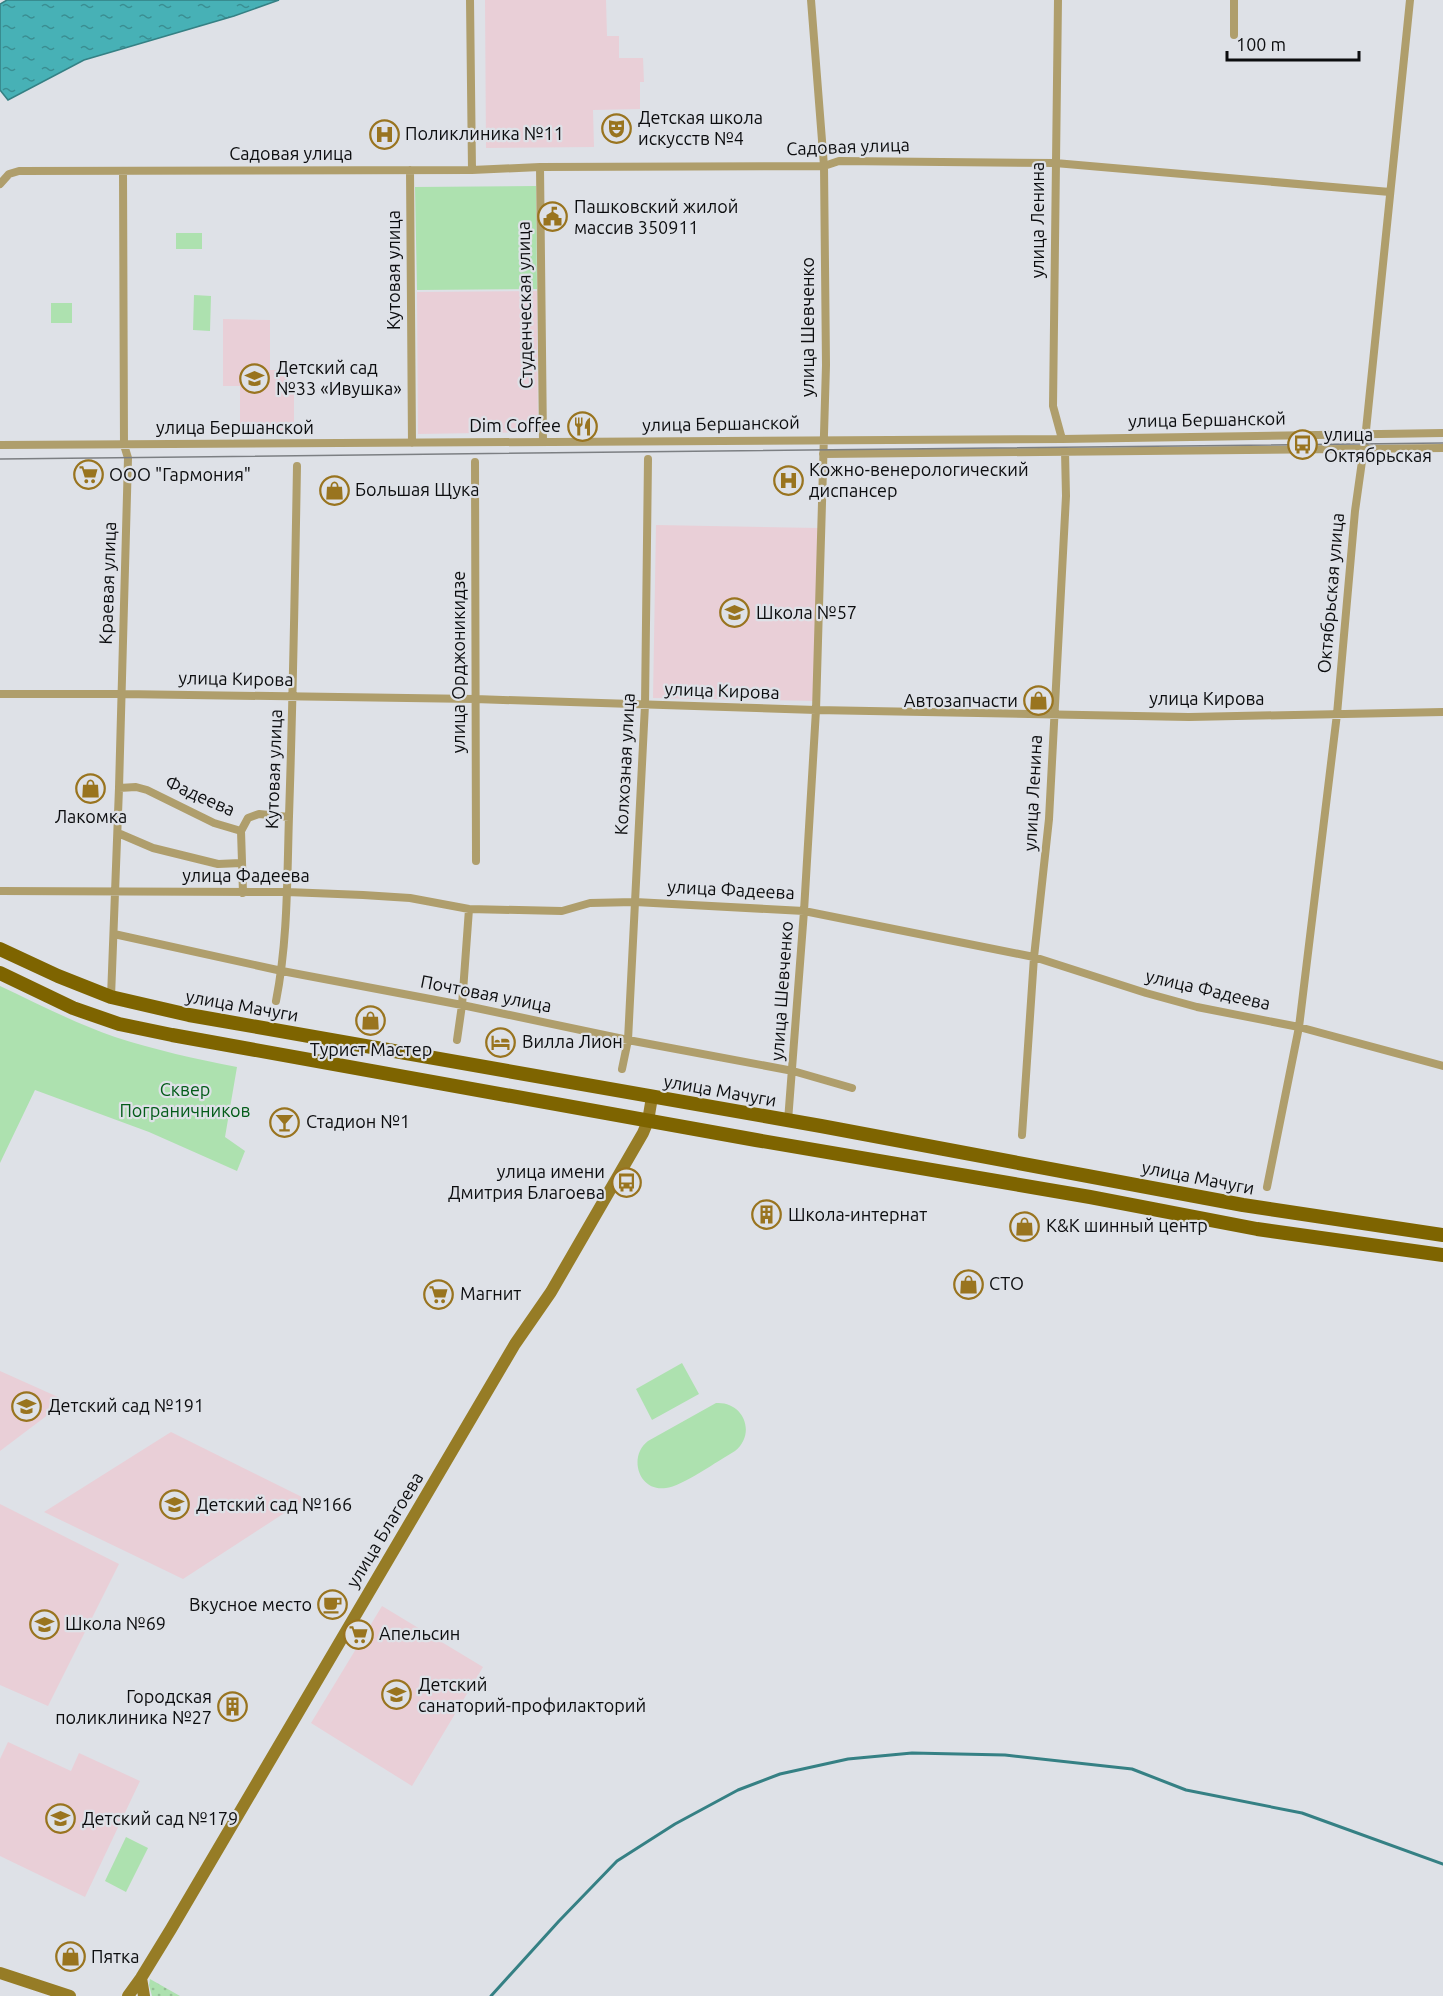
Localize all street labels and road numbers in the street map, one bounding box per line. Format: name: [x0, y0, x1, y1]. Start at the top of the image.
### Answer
street label: Садовая улица: [786, 134, 910, 158]
street label: Садовая улица: [229, 143, 353, 163]
street label: улица Ленина: [1027, 162, 1047, 278]
street label: Кутовая улица: [383, 210, 403, 330]
street label: Студенческая улица: [513, 221, 535, 389]
street label: улица Шевченко: [797, 257, 817, 397]
street label: улица Бершанской: [1128, 408, 1286, 430]
street label: улица Бершанской: [642, 412, 800, 434]
street label: улица Бершанской: [156, 417, 314, 437]
street label: Октябрьская улица: [1313, 512, 1347, 674]
street label: Краевая улица: [95, 521, 119, 645]
street label: улица Орджоникидзе: [448, 571, 468, 753]
street label: улица Кирова: [178, 667, 294, 689]
street label: улица Кирова: [664, 678, 780, 702]
street label: улица Кирова: [1149, 688, 1265, 708]
street label: Колхозная улица: [610, 692, 638, 836]
street label: Кутовая улица: [261, 709, 285, 829]
street label: улица Ленина: [1019, 734, 1045, 852]
street label: Фадеева: [162, 771, 238, 819]
street label: улица Фадеева: [182, 865, 310, 885]
street label: улица Фадеева: [667, 876, 795, 902]
street label: улица Шевченко: [766, 920, 796, 1061]
street label: улица Фадеева: [1144, 965, 1273, 1013]
street label: Почтовая улица: [419, 970, 553, 1016]
street label: улица Мачуги: [184, 985, 300, 1025]
street label: улица Мачуги: [662, 1070, 778, 1110]
street label: улица Мачуги: [1140, 1156, 1256, 1198]
street label: улица Благоева: [342, 1468, 426, 1591]

